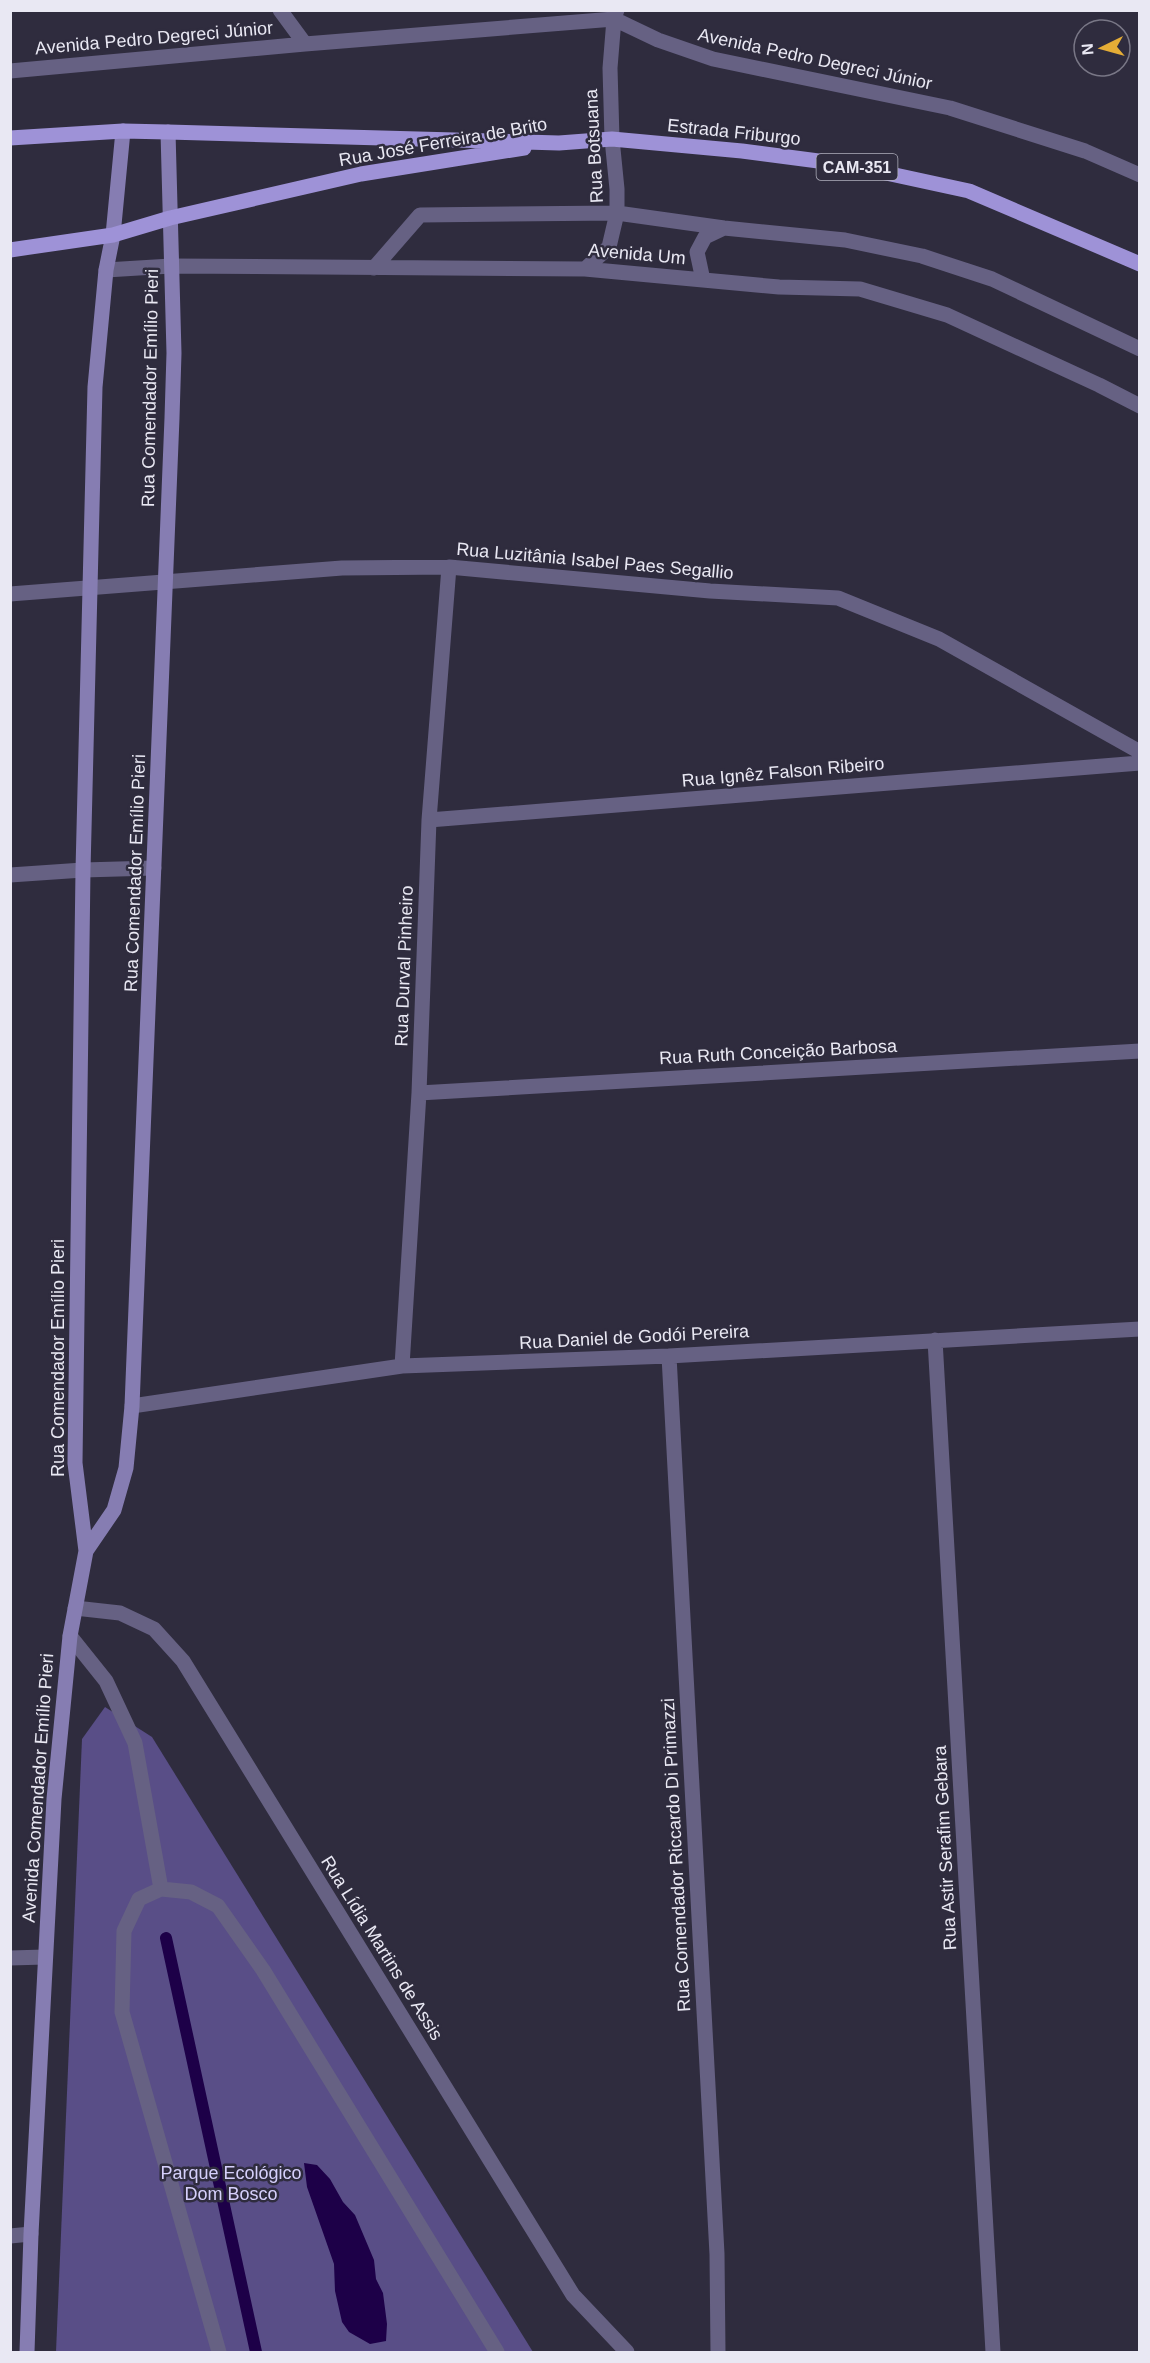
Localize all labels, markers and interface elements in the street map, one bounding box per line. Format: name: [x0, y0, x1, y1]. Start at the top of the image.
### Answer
street label: Avenida Pedro Degreci Júnior: [34, 18, 274, 58]
north arrow: [1072, 18, 1132, 78]
street label: Avenida Pedro Degreci Júnior: [696, 24, 934, 94]
text: N: [1079, 43, 1097, 56]
street label: Rua Botsuana: [581, 88, 607, 203]
street label: Rua José Ferreira de Brito: [337, 114, 549, 170]
street label: Estrada Friburgo: [666, 115, 802, 149]
road number: CAM-351: [816, 154, 898, 180]
street label: Avenida Um: [587, 240, 687, 268]
street label: Rua Comendador Emílio Pieri: [138, 269, 162, 507]
street label: Rua Luzitânia Isabel Paes Segallio: [456, 539, 734, 583]
street label: Rua Ignêz Falson Ribeiro: [681, 753, 885, 791]
street label: Rua Comendador Emílio Pieri: [121, 754, 149, 992]
street label: Rua Durval Pinheiro: [391, 885, 417, 1047]
street label: Rua Ruth Conceição Barbosa: [659, 1036, 898, 1068]
street label: Rua Comendador Emílio Pieri: [48, 1239, 68, 1477]
street label: Rua Daniel de Godói Pereira: [519, 1321, 750, 1353]
street label: Avenida Comendador Emílio Pieri: [19, 1653, 57, 1923]
street label: Rua Comendador Riccardo Di Primazzi: [658, 1698, 694, 2012]
street label: Rua Astir Serafim Gebara: [930, 1744, 960, 1951]
street label: Rua Lídia Martins de Assis: [317, 1852, 447, 2044]
park label: Parque Ecológico Dom Bosco: [160, 2163, 302, 2204]

